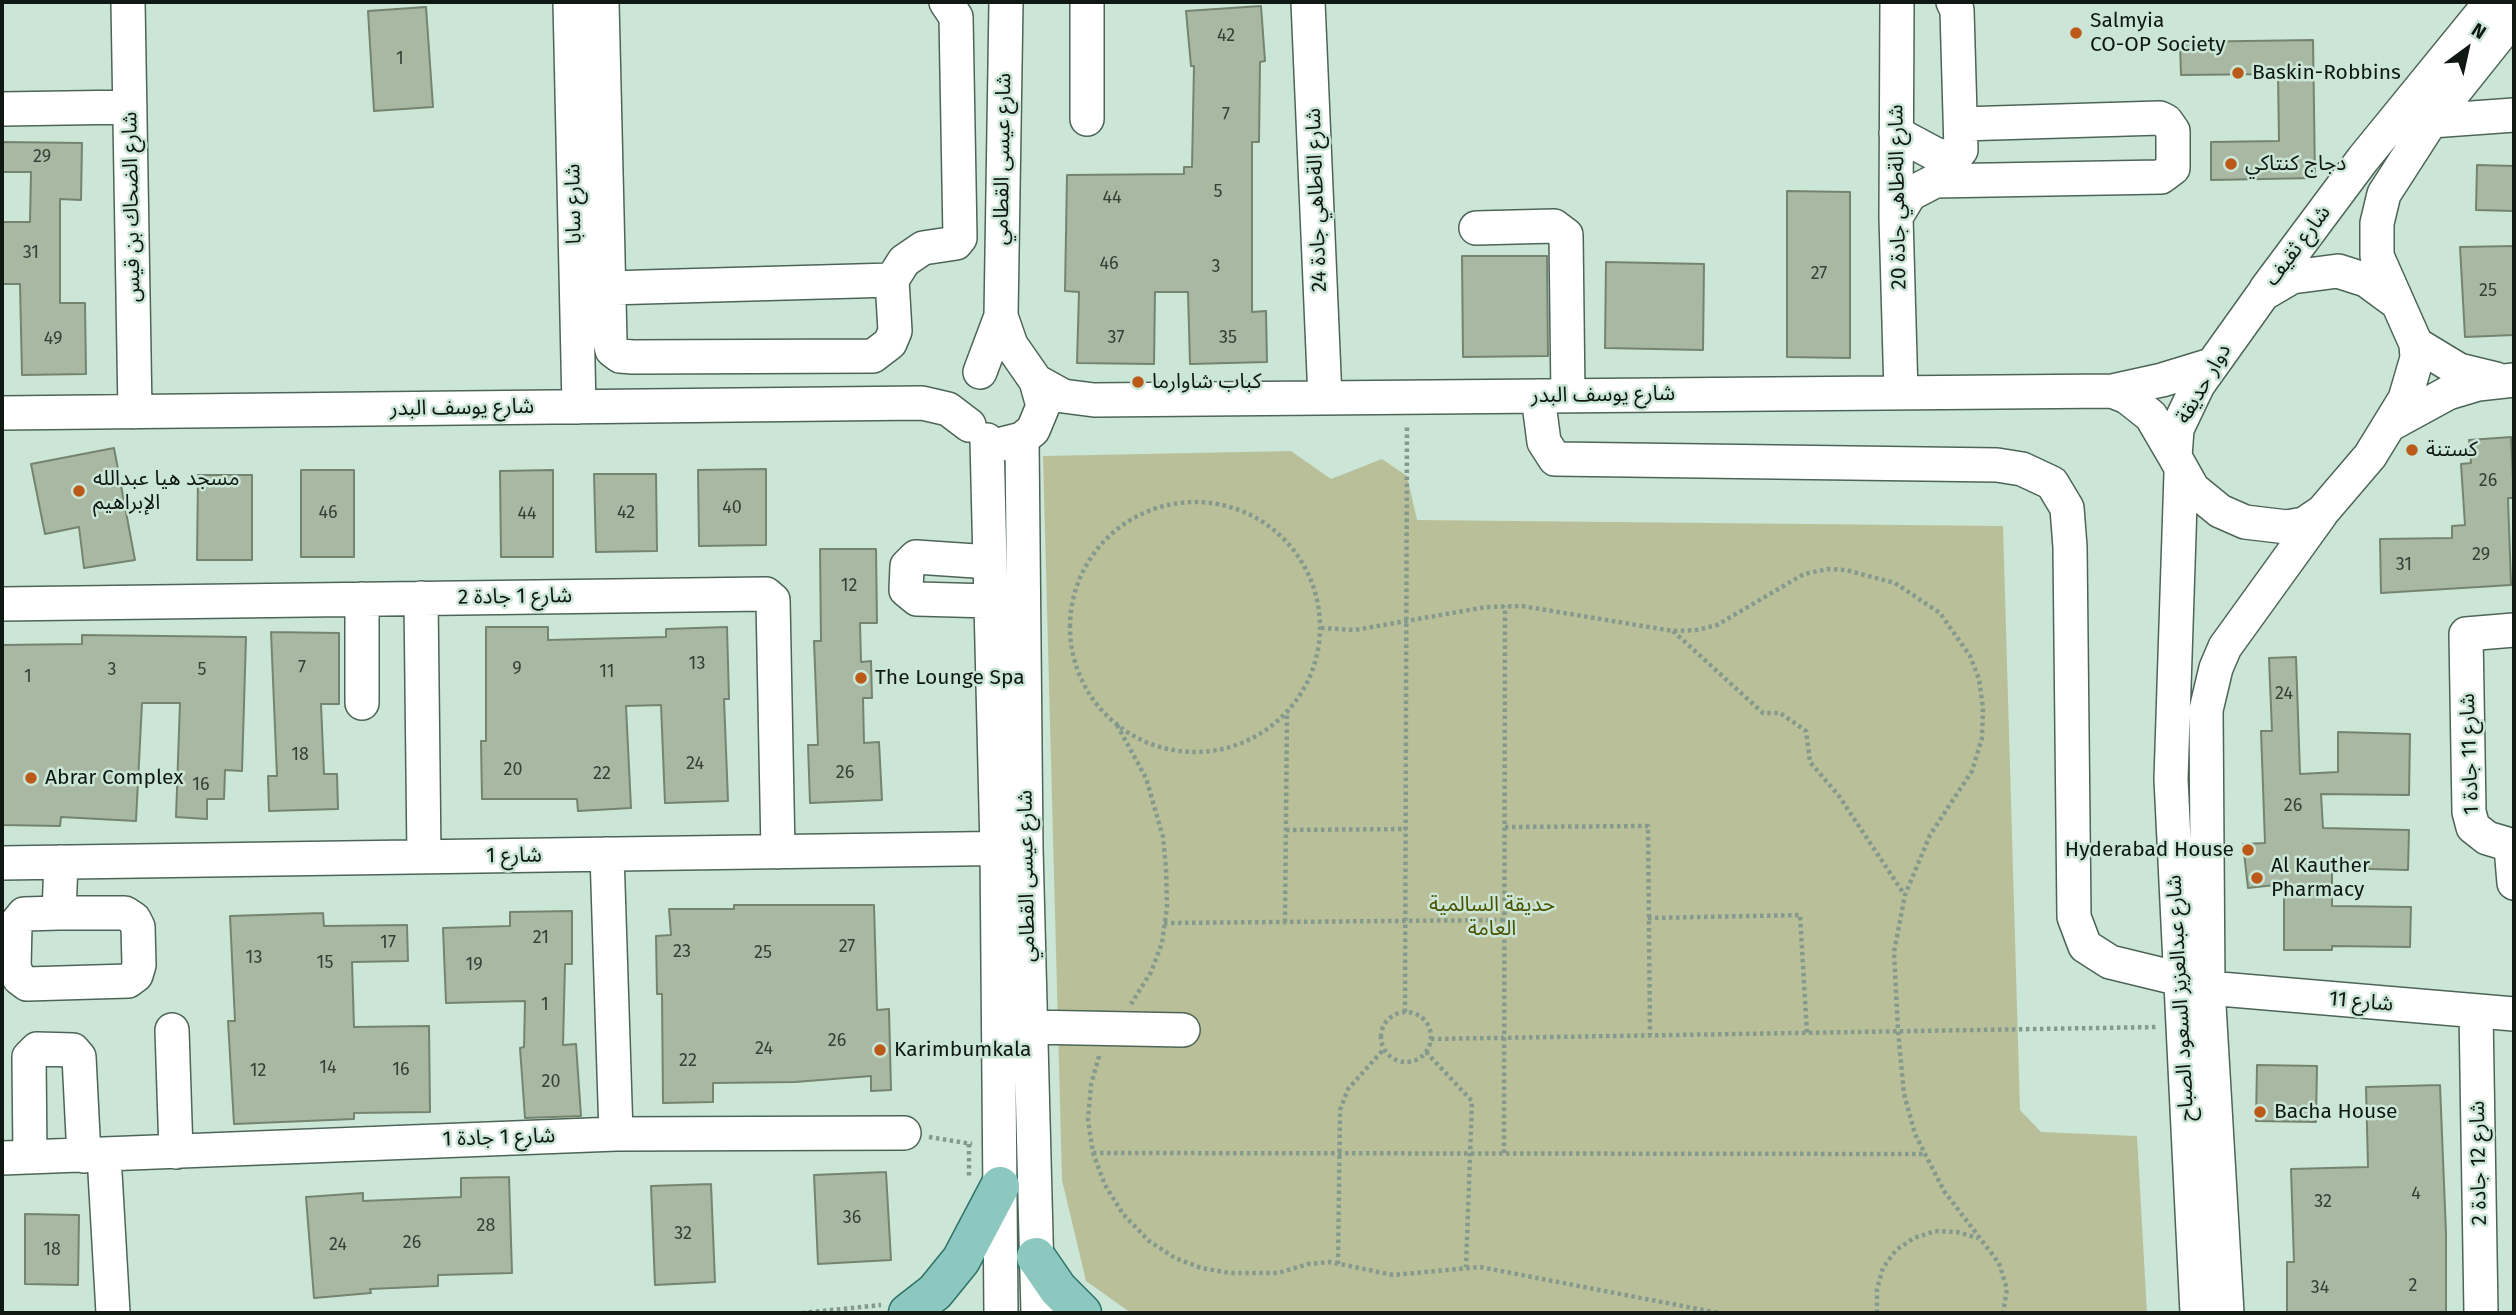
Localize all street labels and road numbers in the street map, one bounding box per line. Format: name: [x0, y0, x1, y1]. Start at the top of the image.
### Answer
street label: شارع عيسى القطامي: [989, 73, 1017, 245]
street label: شارع الةطاهي جادة 20: [1884, 104, 1912, 290]
street label: شارع الةطاهي جادة 24: [1301, 108, 1333, 292]
street label: شارع الضحاك بن قيس: [118, 111, 146, 303]
street label: شارع سابا: [561, 163, 587, 245]
street label: شارع ثقيف: [2260, 201, 2336, 291]
street label: دوار حديقة: [2171, 340, 2237, 428]
street label: شارع يوسف البدر: [1531, 381, 1675, 409]
street label: شارع يوسف البدر: [390, 394, 534, 422]
street label: شارع 1 جادة 2: [458, 583, 572, 611]
street label: شارع 11 جادة 1: [2455, 693, 2485, 815]
street label: شارع عيسى القطامي: [1013, 790, 1041, 962]
street label: شارع 1: [486, 843, 542, 869]
street label: شارع عبدالعزيز السعود الصباح: [2162, 874, 2200, 1122]
street label: شارع 11: [2328, 987, 2394, 1017]
street label: شارع 12 جادة 2: [2465, 1101, 2493, 1225]
street label: شارع 1 جادة 1: [442, 1123, 556, 1153]

